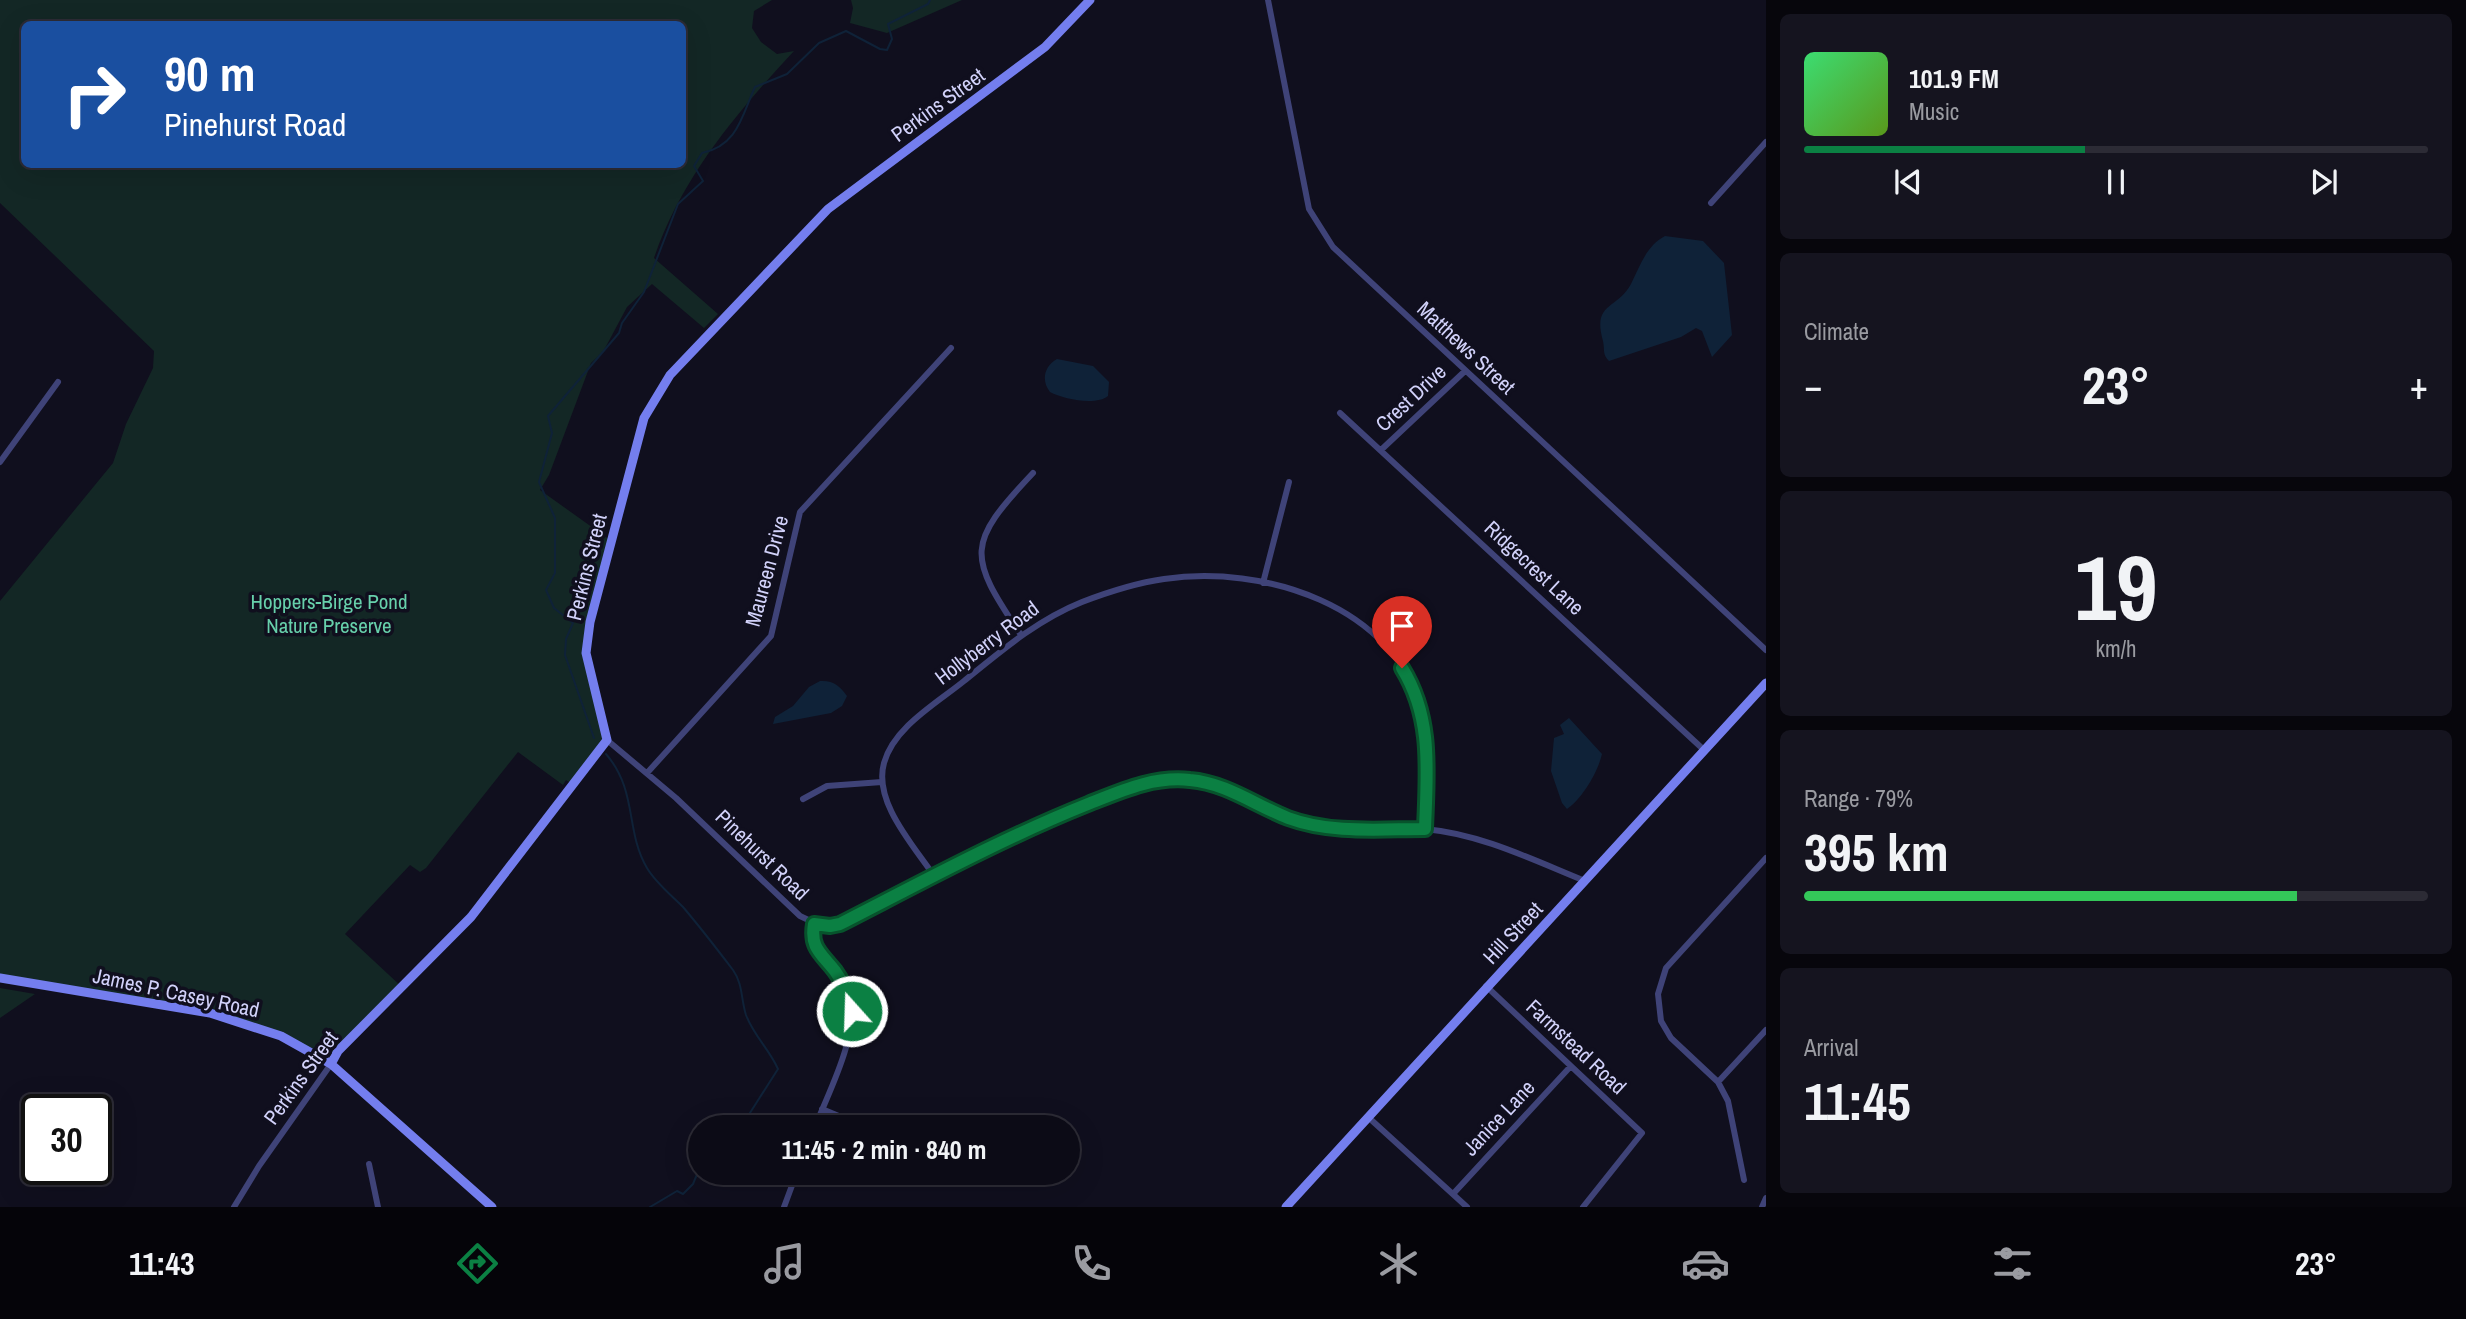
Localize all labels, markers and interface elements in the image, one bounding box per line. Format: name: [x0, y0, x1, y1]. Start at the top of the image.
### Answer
text: 90 m: [164, 40, 256, 106]
icon: right: [49, 49, 140, 140]
street label: Perkins Street: [885, 61, 991, 148]
text: 101.9 FM: [1909, 61, 1999, 96]
text: Music: [1909, 96, 1959, 127]
text: Pinehurst Road: [164, 103, 346, 146]
icon: previous: [1889, 163, 1927, 201]
icon: pause: [2097, 163, 2135, 201]
icon: next: [2305, 163, 2343, 201]
street label: Matthews Street: [1411, 295, 1522, 401]
text: Climate: [1804, 316, 1869, 347]
text: 23°: [2082, 350, 2150, 420]
street label: Crest Drive: [1369, 357, 1452, 438]
text: −: [1804, 360, 1822, 411]
text: +: [2410, 360, 2428, 411]
street label: Perkins Street: [559, 510, 614, 623]
street label: Maureen Drive: [738, 512, 795, 630]
street label: Ridgecrest Lane: [1478, 514, 1590, 621]
text: 19: [2075, 526, 2158, 648]
park label: Hoppers-Birge Pond Nature Preserve: [251, 587, 407, 640]
street label: Hollyberry Road: [929, 594, 1045, 691]
pin: [1372, 596, 1432, 668]
icon: arrive: [1383, 607, 1421, 645]
text: km/h: [2096, 633, 2136, 664]
text: Range · 79%: [1804, 783, 1913, 814]
street label: Pinehurst Road: [709, 803, 815, 907]
text: 395 km: [1804, 817, 1949, 887]
street label: Hill Street: [1476, 895, 1549, 970]
street label: James P. Casey Road: [90, 961, 262, 1024]
position arrow: [815, 974, 889, 1048]
street label: Farmstead Road: [1520, 993, 1633, 1101]
street label: Perkins Street: [257, 1025, 345, 1130]
text: Arrival: [1804, 1032, 1859, 1063]
text: 11:45: [1804, 1066, 1911, 1136]
street label: Janice Lane: [1456, 1073, 1541, 1162]
speed limit sign: 30: [21, 1094, 112, 1185]
text: 11:45 · 2 min · 840 m: [781, 1132, 987, 1167]
icon: directions: [453, 1239, 502, 1288]
icon: music: [760, 1239, 809, 1288]
icon: phone: [1067, 1239, 1116, 1288]
icon: climate: [1374, 1239, 1423, 1288]
icon: car: [1681, 1239, 1730, 1288]
icon: filters: [1988, 1239, 2037, 1288]
text: 11:43: [129, 1242, 195, 1285]
text: 23°: [2295, 1242, 2337, 1285]

